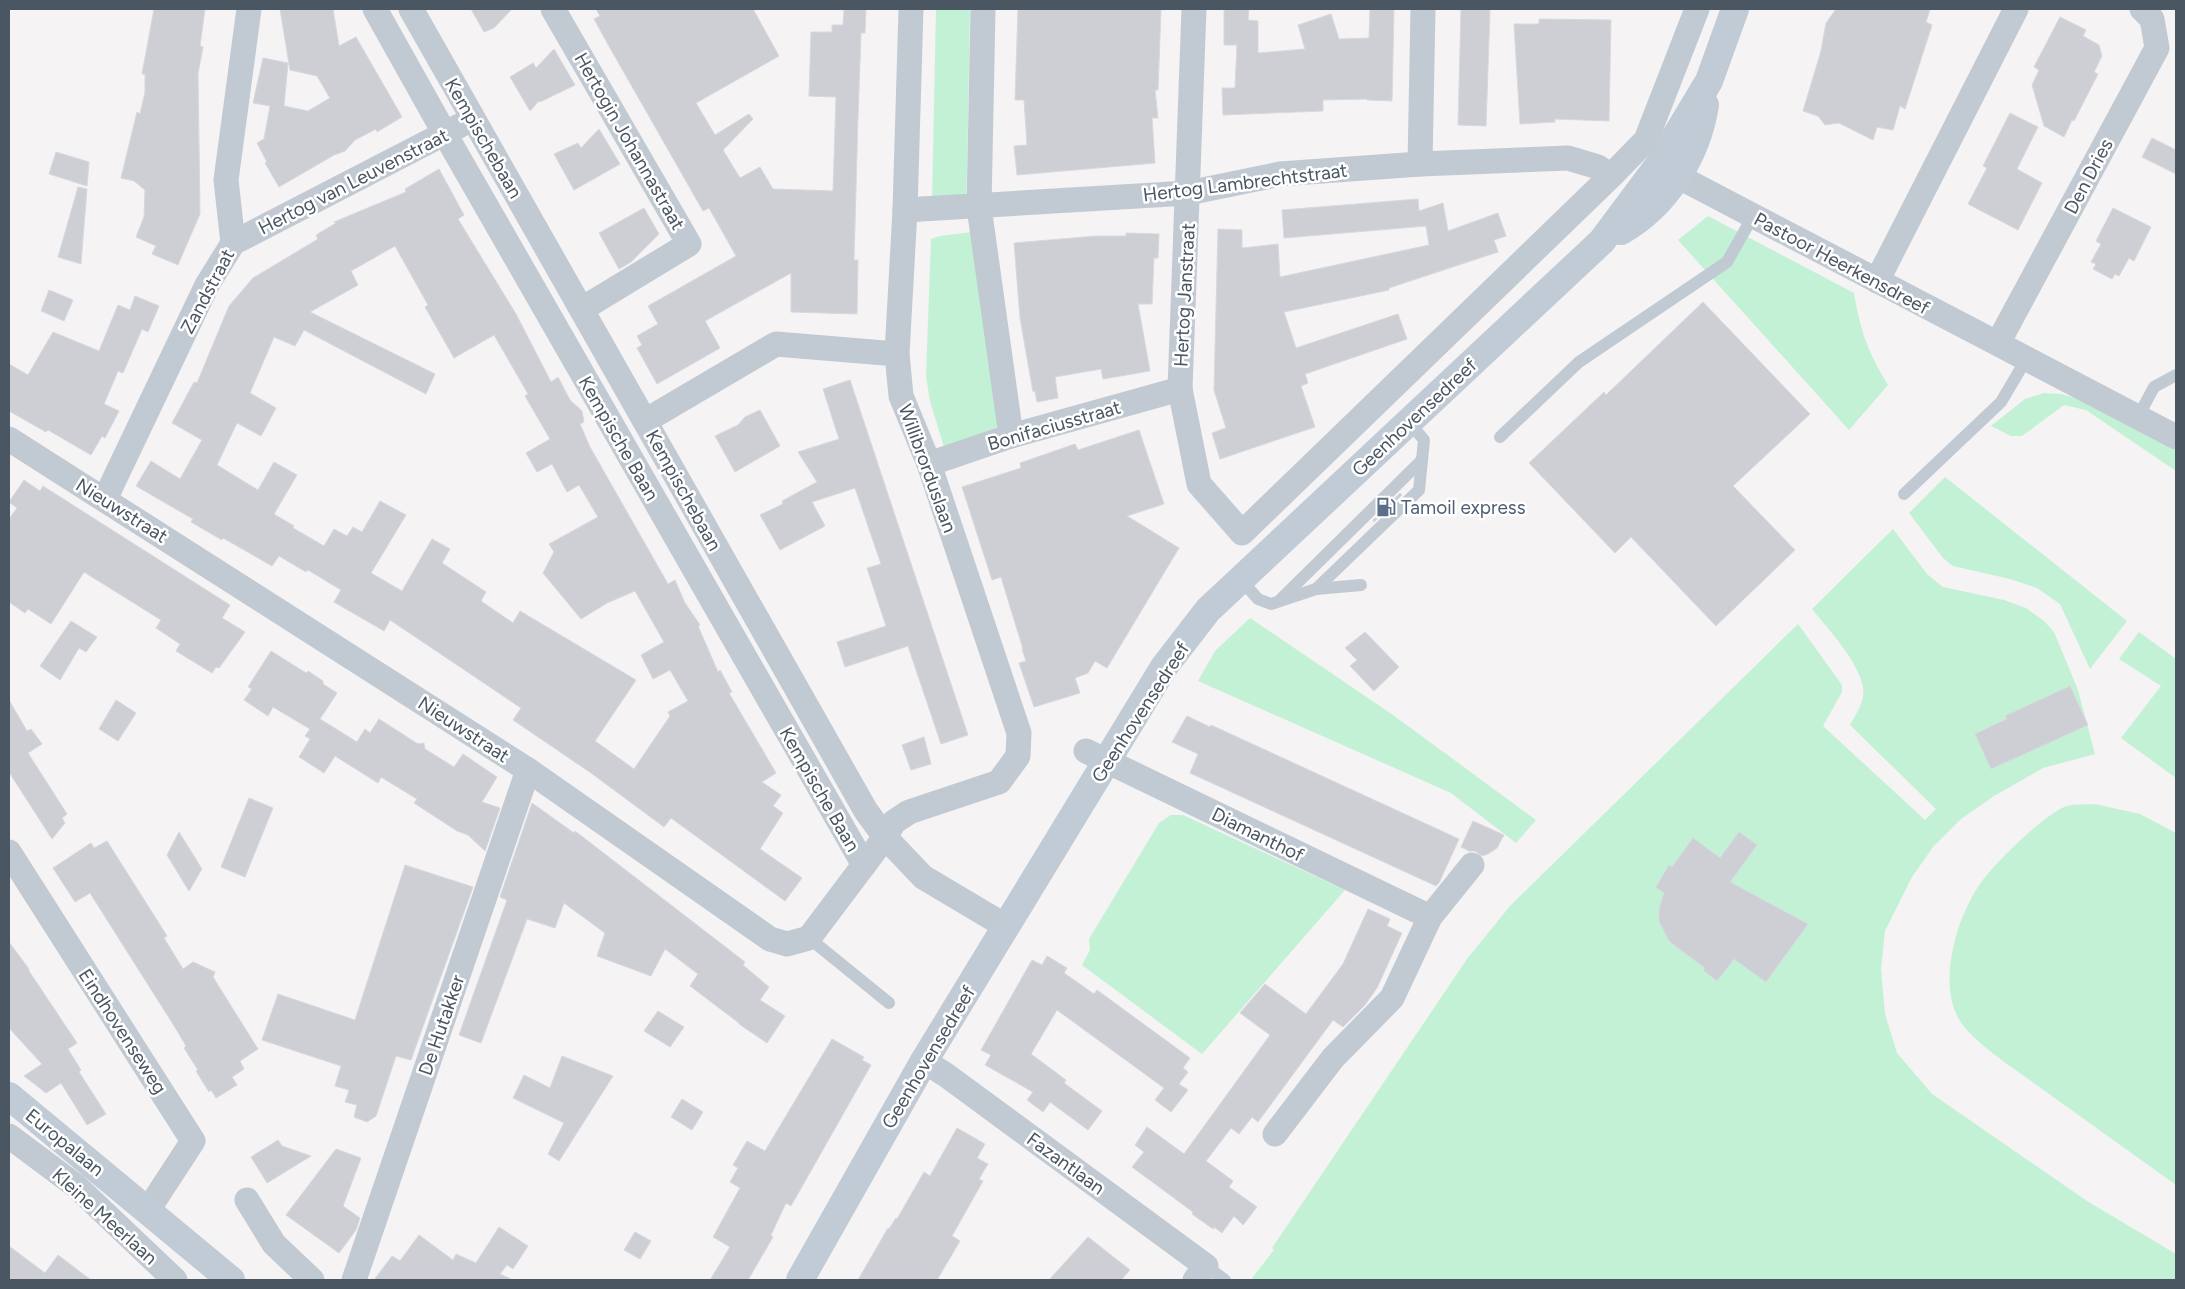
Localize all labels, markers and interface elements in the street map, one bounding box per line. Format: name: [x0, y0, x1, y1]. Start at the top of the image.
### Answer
street label: Hertogin Johannastraat: [569, 48, 690, 234]
street label: Kempischebaan: [440, 74, 527, 202]
street label: Hertog van Leuvenstraat: [254, 123, 452, 239]
street label: Den Dries: [2059, 135, 2118, 218]
street label: Hertog Lambrechtstraat: [1142, 159, 1349, 206]
street label: Pastoor Heerkensdreef: [1750, 207, 1933, 319]
street label: Hertog Janstraat: [1169, 222, 1200, 368]
street label: Zandstraat: [176, 245, 239, 338]
street label: Geenhovensedreef: [1347, 354, 1482, 481]
street label: Kempische Baan: [574, 372, 664, 505]
street label: Bonifaciusstraat: [985, 395, 1123, 455]
street label: Willibrorduslaan: [894, 401, 961, 536]
street label: Kempischebaan: [641, 426, 726, 555]
street label: Nieuwstraat: [72, 473, 172, 548]
fuel station icon: Tamoil express: [1375, 496, 1397, 518]
place label: Tamoil express: [1401, 496, 1526, 519]
street label: Geenhovensedreef: [1087, 638, 1194, 787]
street label: Nieuwstraat: [414, 691, 514, 767]
street label: Kempische Baan: [775, 723, 865, 856]
street label: Diamanthof: [1208, 802, 1308, 867]
street label: Eindhovenseweg: [74, 964, 172, 1098]
street label: De Hutakker: [414, 971, 470, 1078]
street label: Geenhovensedreef: [877, 982, 980, 1133]
street label: Europalaan: [21, 1104, 109, 1181]
street label: Fazantlaan: [1022, 1127, 1109, 1199]
street label: Kleine Meerlaan: [47, 1163, 162, 1270]

